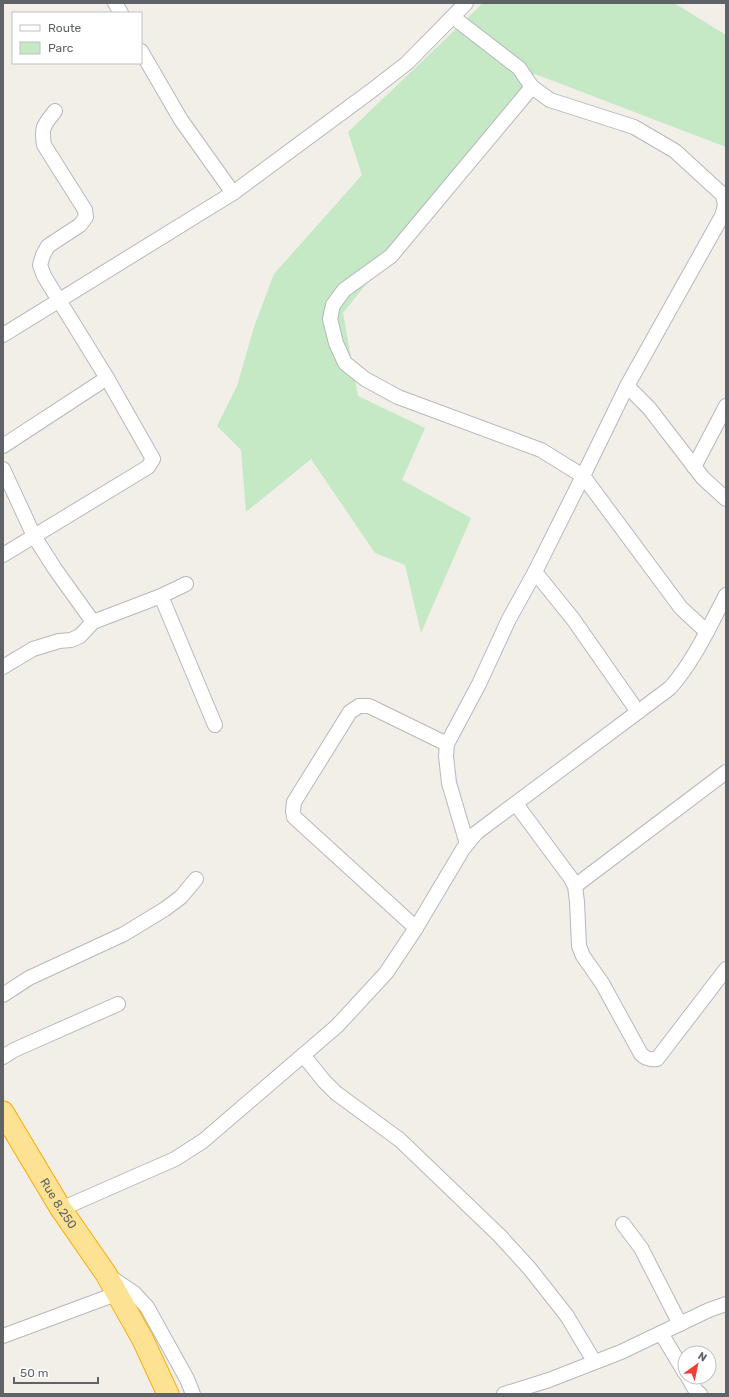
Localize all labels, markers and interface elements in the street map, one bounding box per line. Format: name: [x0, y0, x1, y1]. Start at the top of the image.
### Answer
legend: [12, 12, 142, 64]
text: Route: [48, 21, 82, 35]
text: Parc: [48, 41, 74, 55]
street label: Rue 8.250: [37, 1176, 80, 1232]
north arrow: [677, 1345, 717, 1385]
text: N: [695, 1349, 709, 1365]
scale bar: [14, 1359, 98, 1385]
text: 50 m: [20, 1366, 48, 1380]

